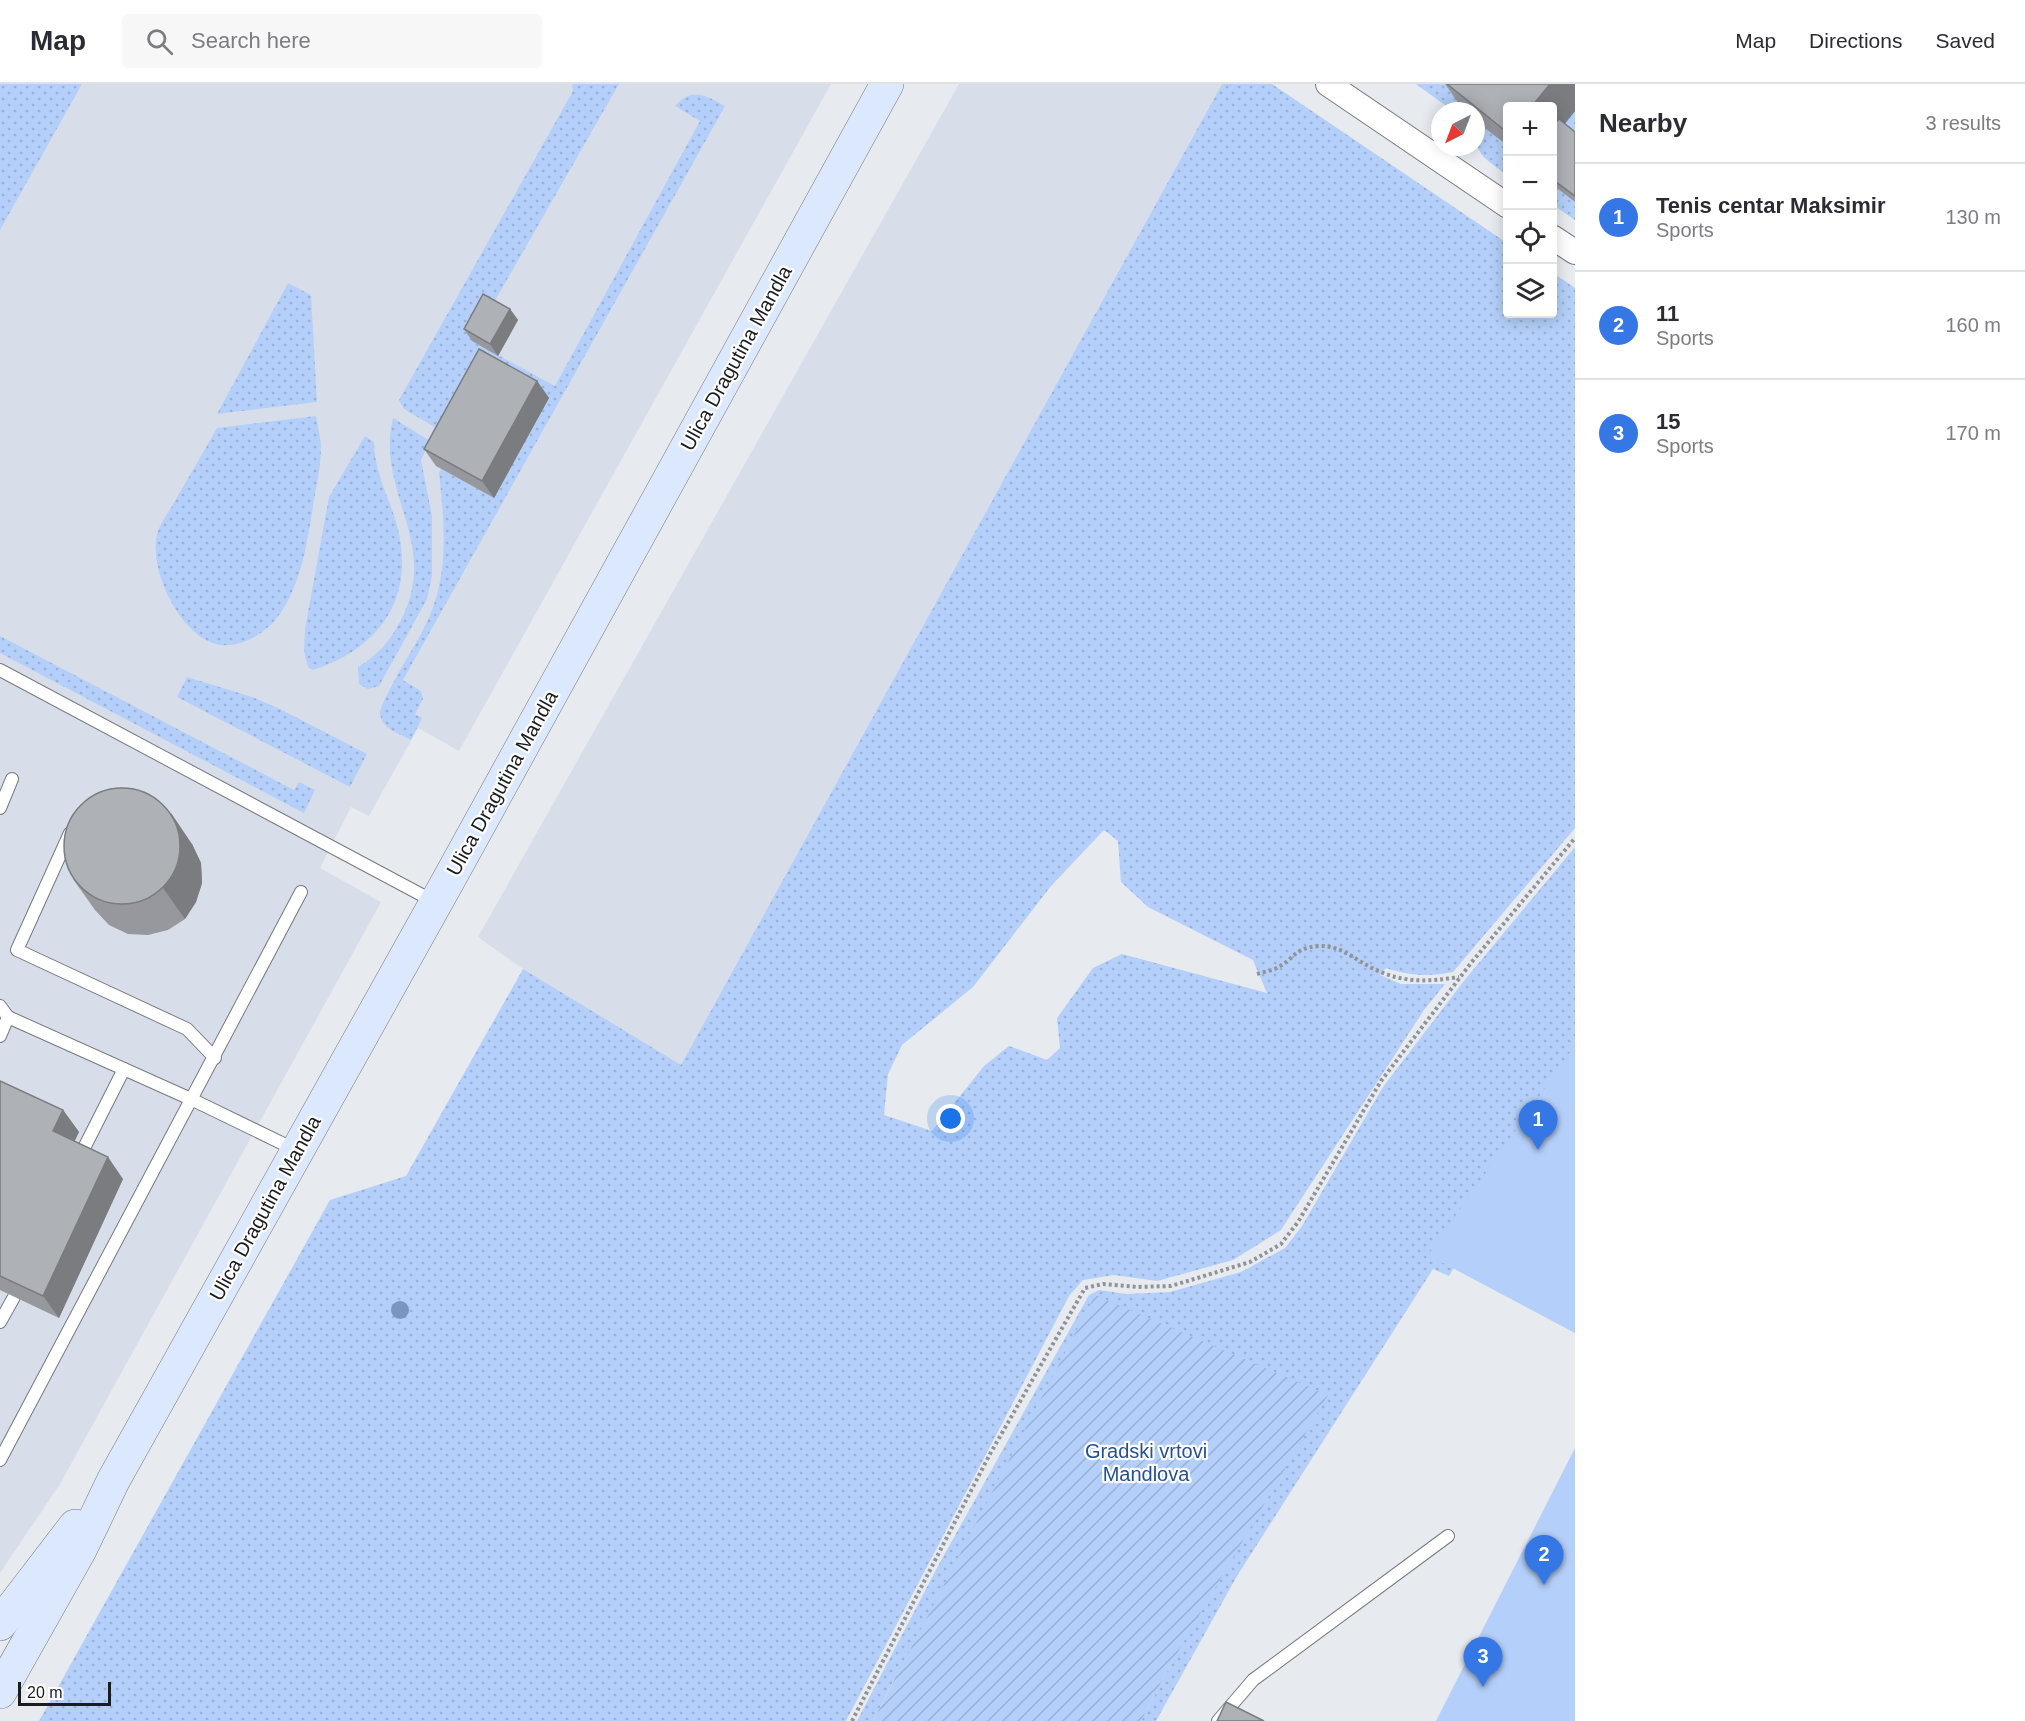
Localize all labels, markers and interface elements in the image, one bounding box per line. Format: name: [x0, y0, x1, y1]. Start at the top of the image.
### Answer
search box: [122, 14, 542, 68]
text: Map: [30, 25, 86, 56]
icon: search: [143, 25, 176, 58]
text: Search here: [191, 28, 311, 53]
text: Map: [1735, 29, 1776, 52]
text: Directions: [1809, 29, 1902, 52]
text: Saved: [1935, 29, 1995, 52]
north arrow: [1431, 102, 1485, 156]
map controls: [1503, 102, 1557, 318]
button: +: [1503, 102, 1557, 156]
text: Nearby: [1599, 108, 1687, 138]
text: 3 results: [1925, 112, 2001, 134]
button: −: [1503, 156, 1557, 210]
text: Tenis centar Maksimir: [1656, 193, 1885, 218]
text: 1: [1613, 206, 1624, 228]
text: 130 m: [1945, 206, 2001, 228]
button: locate: [1503, 210, 1557, 264]
text: Sports: [1656, 219, 1714, 241]
street label: Ulica Dragutina Mandla: [676, 261, 796, 454]
button: layers: [1503, 264, 1557, 318]
text: 11: [1656, 301, 1679, 326]
text: 2: [1613, 314, 1624, 336]
text: 160 m: [1945, 314, 2001, 336]
text: Sports: [1656, 327, 1714, 349]
text: 15: [1656, 409, 1680, 434]
text: 3: [1613, 422, 1624, 444]
text: 170 m: [1945, 422, 2001, 444]
text: Sports: [1656, 435, 1714, 457]
street label: Ulica Dragutina Mandla: [442, 686, 562, 879]
pin: 1: [1518, 1100, 1558, 1150]
your location: [936, 1104, 965, 1133]
street label: Ulica Dragutina Mandla: [205, 1111, 325, 1304]
park label: Gradski vrtovi Mandlova: [1085, 1440, 1207, 1485]
pin: 2: [1524, 1536, 1564, 1585]
pin: 3: [1464, 1638, 1502, 1687]
scale bar: [18, 1679, 111, 1706]
text: 20 m: [27, 1684, 63, 1701]

